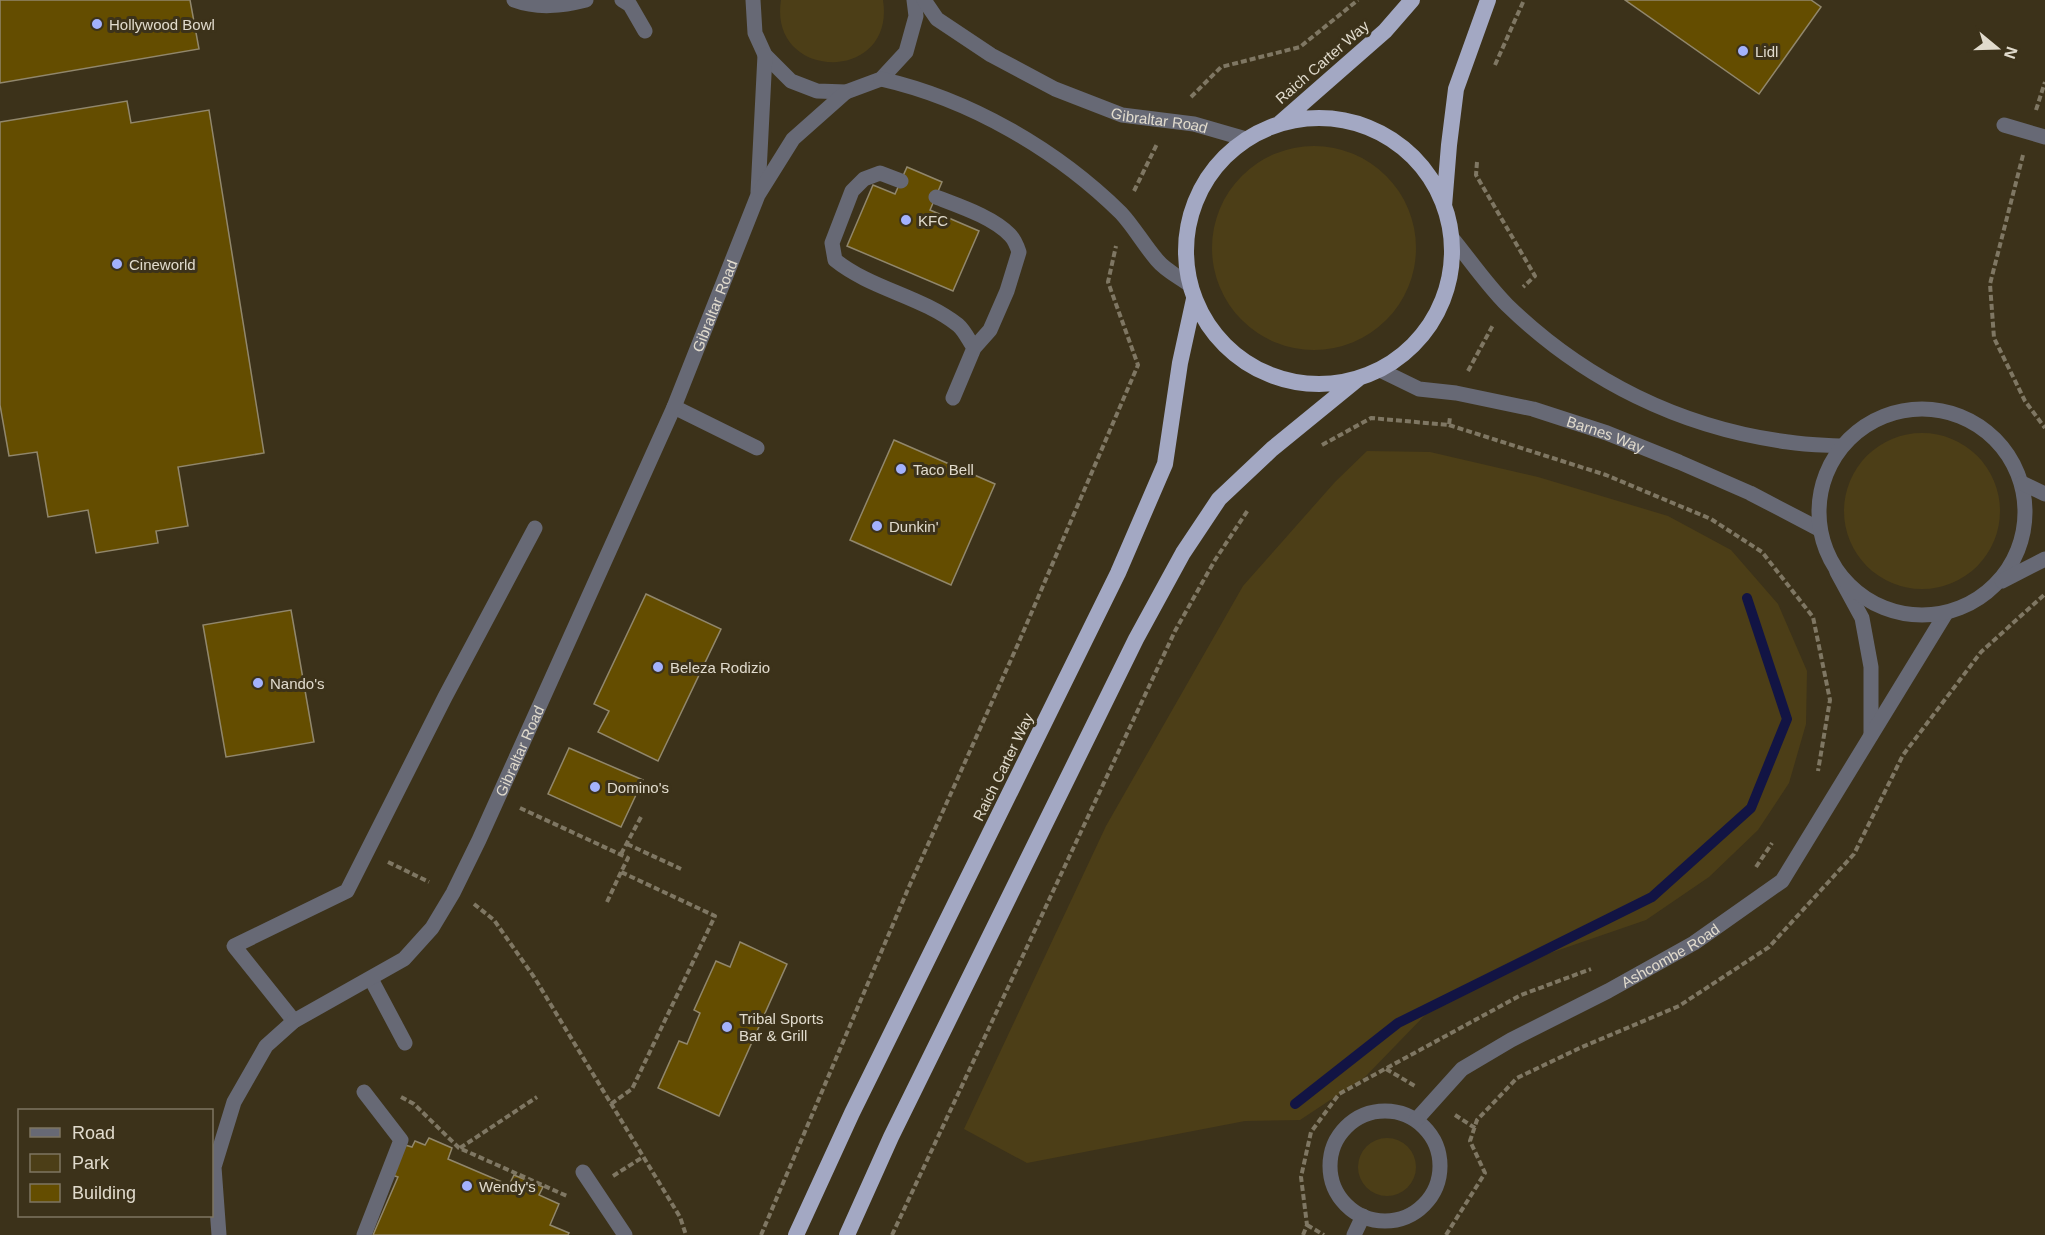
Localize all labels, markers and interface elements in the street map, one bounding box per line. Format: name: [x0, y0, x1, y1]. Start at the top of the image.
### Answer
place label: Hollywood Bowl: [109, 16, 215, 33]
marker: Hollywood Bowl: [90, 17, 104, 31]
street label: Raich Carter Way: [1272, 17, 1372, 107]
north arrow: [1967, 18, 2027, 78]
place label: Lidl: [1755, 43, 1778, 60]
marker: Lidl: [1736, 44, 1750, 58]
text: N: [2001, 44, 2021, 61]
street label: Gibraltar Road: [1109, 103, 1210, 136]
place label: KFC: [918, 212, 948, 229]
marker: KFC: [899, 213, 913, 227]
place label: Cineworld: [129, 256, 196, 273]
marker: Cineworld: [110, 257, 124, 271]
street label: Gibraltar Road: [688, 257, 740, 354]
street label: Barnes Way: [1565, 412, 1647, 456]
place label: Taco Bell: [913, 461, 974, 478]
marker: Taco Bell: [894, 462, 908, 476]
place label: Dunkin': [889, 518, 939, 535]
marker: Dunkin': [870, 519, 884, 533]
place label: Beleza Rodizio: [670, 659, 770, 676]
marker: Beleza Rodizio: [651, 660, 665, 674]
place label: Nando's: [270, 675, 325, 692]
marker: Nando's: [251, 676, 265, 690]
street label: Gibraltar Road: [491, 703, 547, 799]
street label: Raich Carter Way: [970, 710, 1037, 824]
place label: Domino's: [607, 779, 669, 796]
marker: Domino's: [588, 780, 602, 794]
street label: Ashcombe Road: [1618, 920, 1722, 991]
place label: Tribal Sports Bar & Grill: [739, 1010, 823, 1044]
marker: Tribal Sports Bar & Grill: [720, 1020, 734, 1034]
legend: [18, 1109, 213, 1217]
text: Road: [72, 1123, 115, 1143]
text: Park: [72, 1153, 110, 1173]
place label: Wendy's: [479, 1178, 536, 1195]
marker: Wendy's: [460, 1179, 474, 1193]
text: Building: [72, 1183, 136, 1203]

